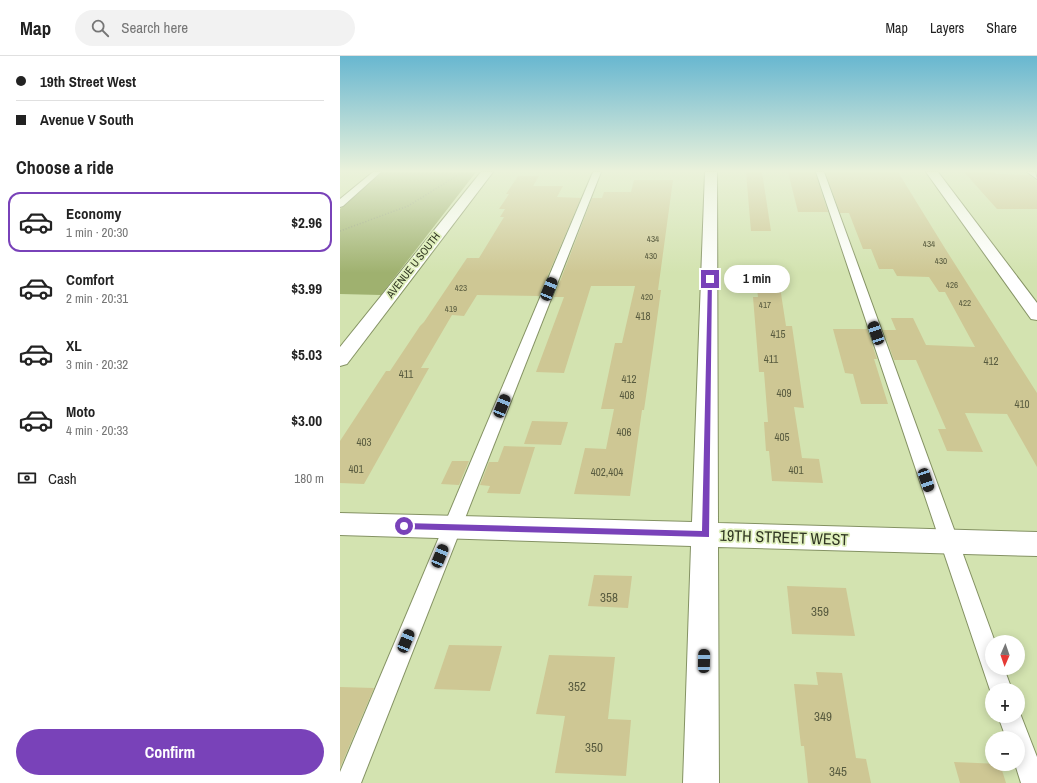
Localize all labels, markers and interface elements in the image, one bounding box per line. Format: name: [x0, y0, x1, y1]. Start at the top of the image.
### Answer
search box: [75, 10, 355, 46]
text: Map: [20, 15, 51, 41]
icon: search: [89, 17, 111, 39]
text: Search here: [121, 17, 188, 38]
text: Map: [886, 19, 908, 37]
text: Layers: [930, 19, 964, 37]
text: Share: [986, 19, 1017, 37]
text: 19th Street West: [40, 71, 136, 92]
text: Avenue V South: [40, 109, 134, 130]
text: Choose a ride: [16, 155, 114, 180]
text: Economy: [66, 203, 121, 224]
icon: car: [18, 204, 54, 240]
text: $2.96: [291, 212, 322, 233]
text: 1 min · 20:30: [66, 224, 128, 241]
street label: AVENUE U SOUTH: [382, 229, 443, 301]
house number: 434: [647, 233, 659, 245]
house number: 434: [923, 238, 935, 250]
house number: 430: [645, 250, 657, 262]
house number: 430: [935, 255, 947, 267]
callout: 1 min: [724, 265, 790, 293]
text: Comfort: [66, 269, 114, 290]
icon: car: [18, 270, 54, 306]
route end: [701, 270, 719, 288]
text: 1 min: [743, 270, 771, 287]
car: [539, 276, 559, 302]
text: $3.99: [291, 278, 322, 299]
house number: 426: [946, 279, 958, 291]
house number: 423: [455, 282, 467, 294]
text: 2 min · 20:31: [66, 290, 128, 307]
house number: 420: [641, 291, 653, 303]
house number: 422: [959, 297, 971, 309]
house number: 417: [759, 299, 771, 311]
house number: 419: [445, 303, 457, 315]
house number: 418: [635, 309, 651, 323]
car: [866, 320, 886, 346]
house number: 415: [770, 327, 786, 341]
text: XL: [66, 335, 82, 356]
icon: car: [18, 336, 54, 372]
text: $5.03: [291, 344, 322, 365]
house number: 411: [764, 352, 778, 366]
house number: 412: [983, 354, 999, 368]
text: 3 min · 20:32: [66, 356, 128, 373]
house number: 411: [399, 367, 413, 381]
house number: 412: [621, 372, 637, 386]
house number: 409: [776, 386, 792, 400]
house number: 408: [619, 388, 635, 402]
car: [492, 393, 512, 419]
house number: 410: [1014, 397, 1030, 411]
text: Moto: [66, 401, 95, 422]
icon: car: [18, 402, 54, 438]
text: $3.00: [291, 410, 322, 431]
text: 4 min · 20:33: [66, 422, 128, 439]
house number: 406: [616, 425, 632, 439]
house number: 405: [774, 430, 790, 444]
house number: 403: [356, 435, 372, 449]
house number: 401: [348, 462, 364, 476]
house number: 401: [788, 463, 804, 477]
house number: 402,404: [591, 465, 623, 479]
icon: cash: [16, 467, 38, 489]
car: [916, 467, 936, 493]
text: Cash: [48, 468, 77, 489]
text: 180 m: [294, 470, 324, 487]
route start: [395, 517, 413, 535]
street label: 19TH STREET WEST: [719, 524, 849, 550]
car: [430, 543, 450, 569]
house number: 358: [600, 589, 618, 606]
house number: 359: [811, 603, 829, 620]
car: [396, 628, 416, 654]
north arrow: [985, 635, 1025, 675]
map controls: [985, 635, 1025, 771]
car: [698, 649, 710, 673]
house number: 352: [568, 678, 586, 695]
button: +: [985, 683, 1025, 723]
house number: 349: [814, 708, 832, 725]
button: Confirm: [16, 729, 324, 775]
button: −: [985, 731, 1025, 771]
house number: 350: [585, 739, 603, 756]
house number: 345: [829, 763, 847, 780]

